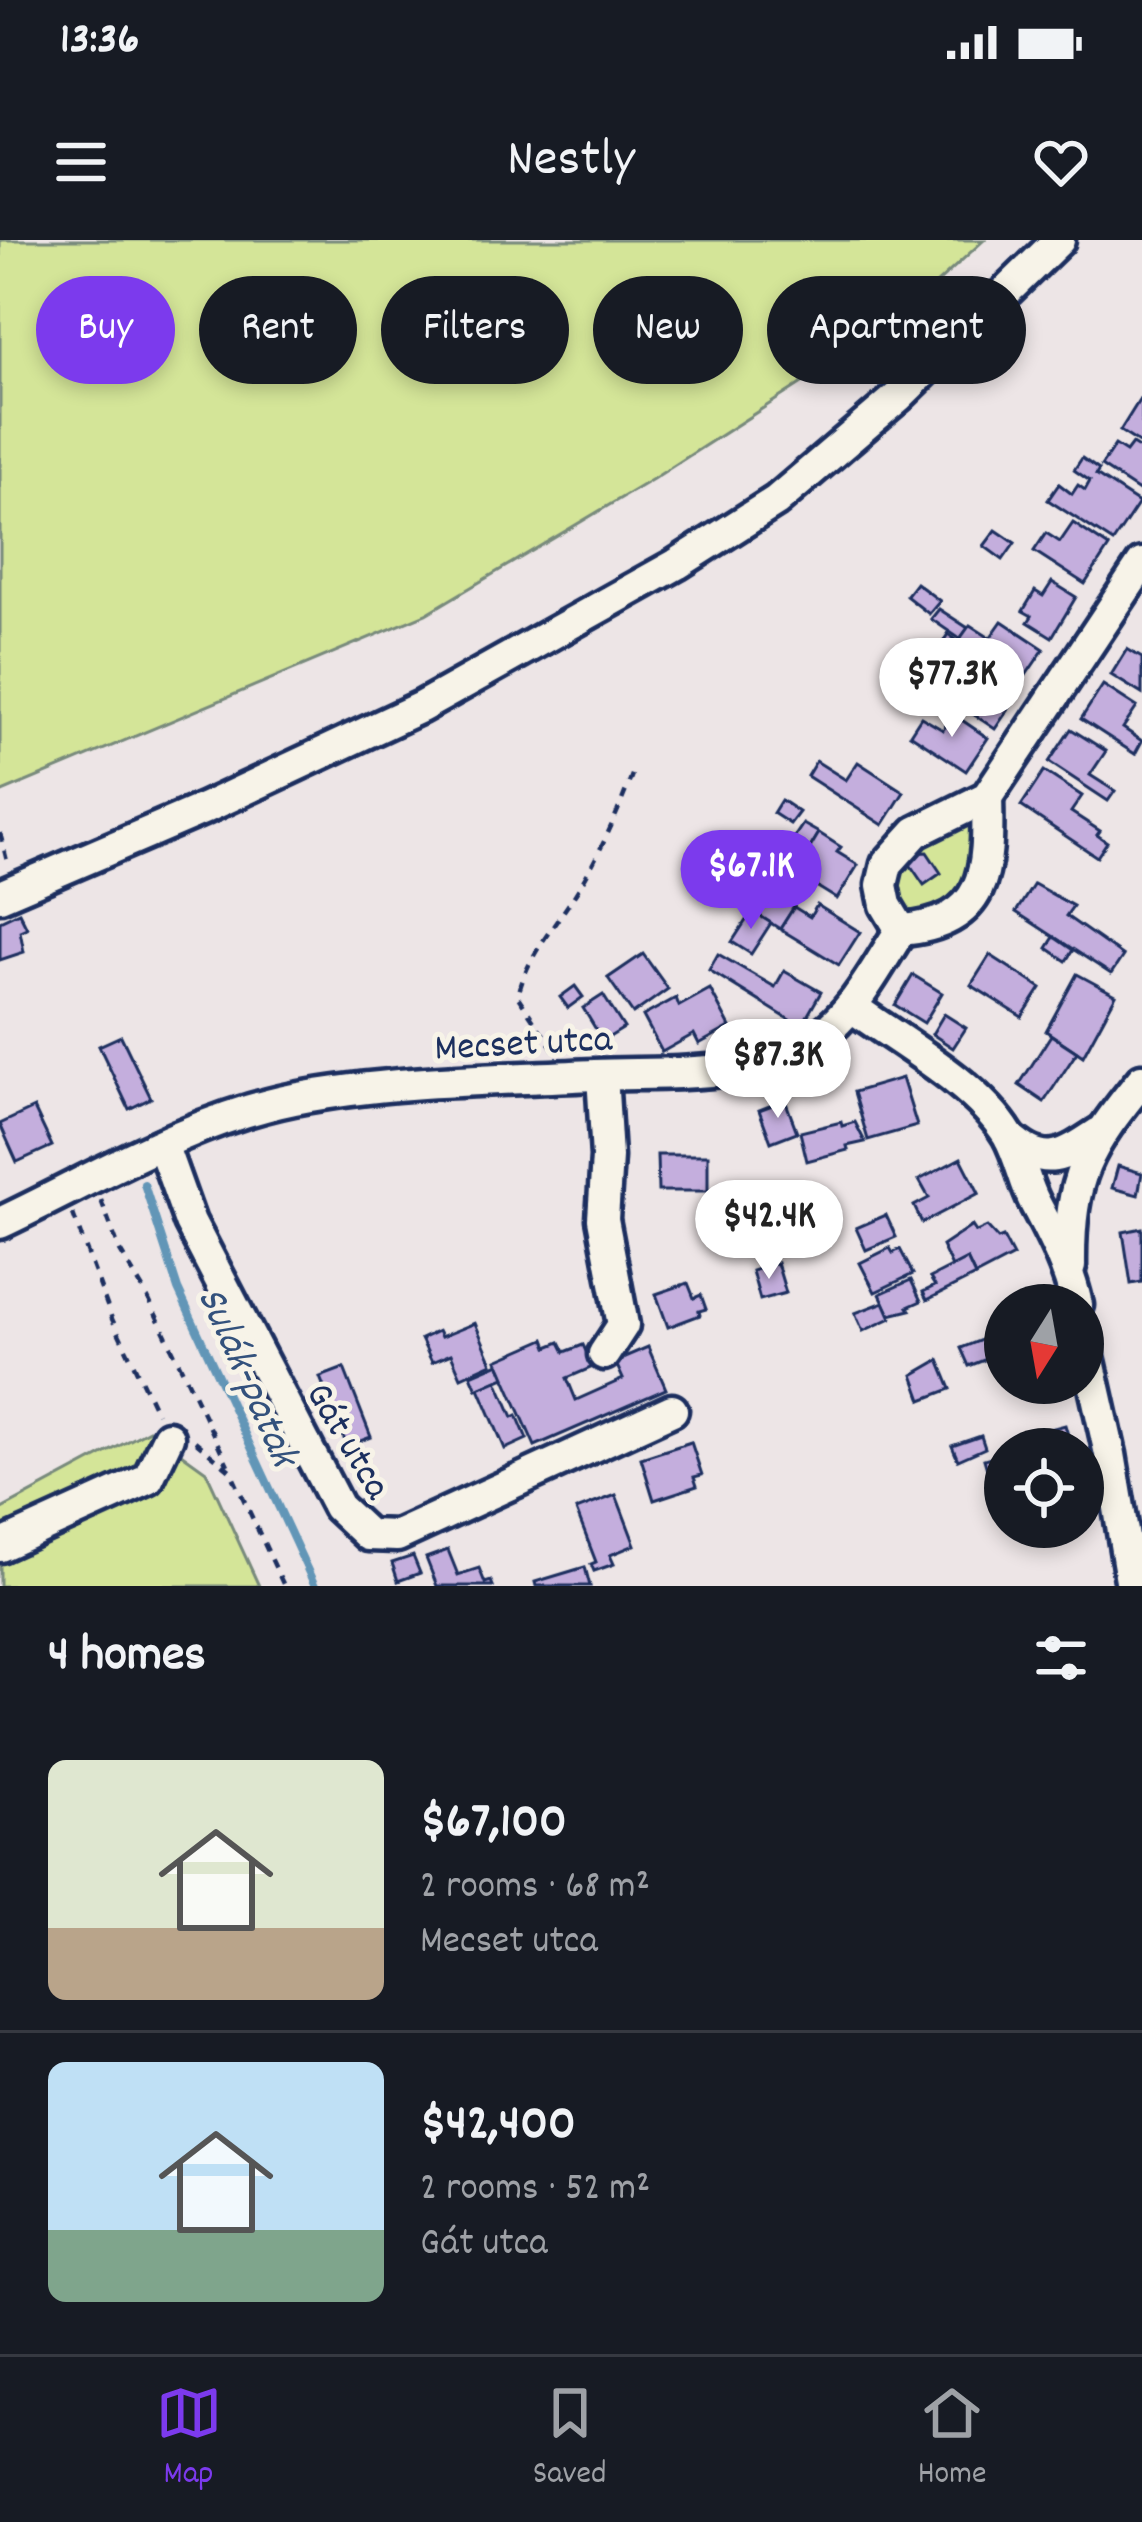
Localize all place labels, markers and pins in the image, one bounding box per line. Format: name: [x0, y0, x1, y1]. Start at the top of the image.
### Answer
pin: $77.3K: [854, 638, 1050, 740]
pin: $67.1K: [653, 830, 849, 932]
pin: $87.3K: [680, 1019, 876, 1121]
pin: $42.4K: [671, 1180, 867, 1282]

